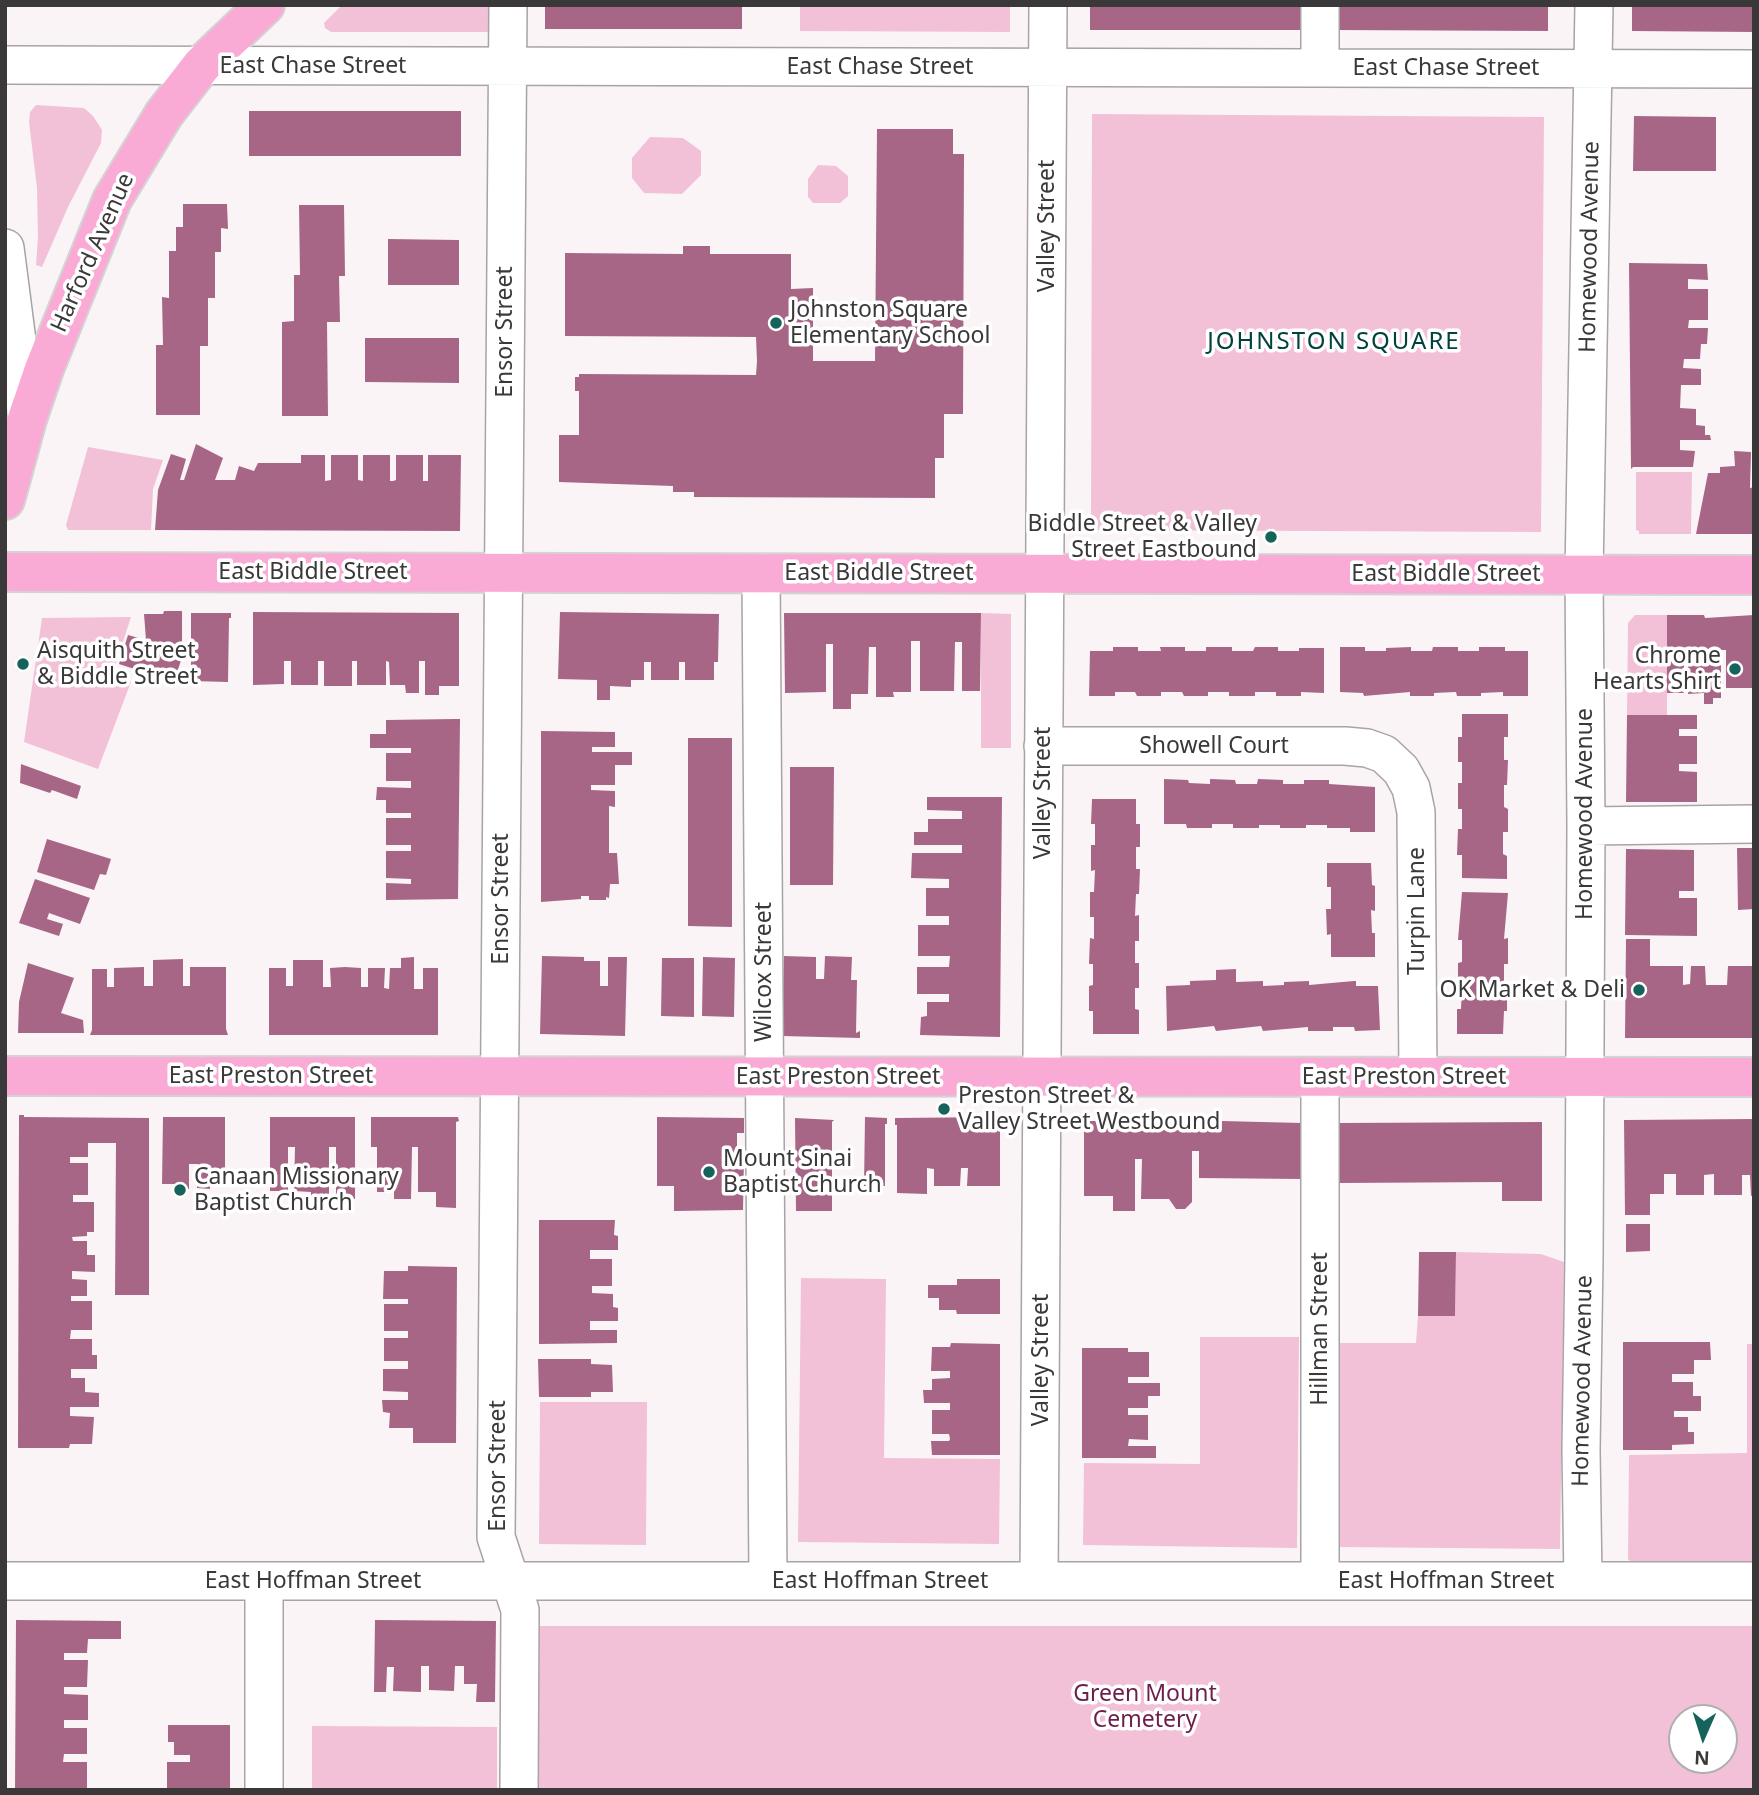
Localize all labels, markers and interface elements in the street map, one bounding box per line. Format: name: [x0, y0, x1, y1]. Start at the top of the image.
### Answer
street label: East Chase Street: [220, 52, 406, 80]
street label: East Chase Street: [787, 53, 973, 81]
street label: East Chase Street: [1353, 54, 1539, 82]
street label: Homewood Avenue: [1574, 141, 1606, 353]
street label: Valley Street: [1033, 160, 1061, 292]
street label: Harford Avenue: [46, 169, 140, 337]
street label: Ensor Street: [491, 266, 519, 398]
place label: Johnston Square Elementary School: [790, 296, 990, 350]
marker: Johnston Square Elementary School: [768, 315, 784, 331]
district label: JOHNSTON SQUARE: [1209, 328, 1459, 356]
place label: Biddle Street & Valley Street Eastbound: [1028, 510, 1257, 564]
marker: Biddle Street & Valley Street Eastbound: [1263, 529, 1279, 545]
street label: East Biddle Street: [218, 558, 408, 586]
street label: East Biddle Street: [784, 559, 974, 587]
street label: East Biddle Street: [1351, 560, 1541, 588]
place label: Aisquith Street & Biddle Street: [37, 637, 198, 691]
place label: Chrome Hearts Shirt: [1593, 642, 1721, 696]
marker: Aisquith Street & Biddle Street: [15, 656, 31, 672]
marker: Chrome Hearts Shirt: [1727, 661, 1743, 677]
street label: Homewood Avenue: [1571, 708, 1599, 920]
street label: Valley Street: [1029, 727, 1057, 859]
street label: Showell Court: [1139, 732, 1289, 760]
street label: Ensor Street: [487, 833, 515, 965]
street label: Turpin Lane: [1403, 847, 1431, 975]
street label: Wilcox Street: [750, 902, 778, 1042]
place label: OK Market & Deli: [1440, 976, 1625, 1004]
marker: OK Market & Deli: [1631, 982, 1647, 998]
street label: East Preston Street: [169, 1062, 373, 1090]
street label: East Preston Street: [736, 1063, 940, 1091]
street label: East Preston Street: [1302, 1063, 1506, 1091]
place label: Preston Street & Valley Street Westbound: [958, 1082, 1220, 1136]
marker: Preston Street & Valley Street Westbound: [936, 1101, 952, 1117]
place label: Mount Sinai Baptist Church: [723, 1145, 882, 1199]
place label: Canaan Missionary Baptist Church: [194, 1163, 399, 1217]
marker: Mount Sinai Baptist Church: [701, 1164, 717, 1180]
marker: Canaan Missionary Baptist Church: [172, 1182, 188, 1198]
street label: Hillman Street: [1306, 1252, 1334, 1406]
street label: Homewood Avenue: [1567, 1275, 1599, 1487]
street label: Valley Street: [1027, 1294, 1055, 1426]
street label: Ensor Street: [484, 1400, 512, 1532]
street label: East Hoffman Street: [205, 1567, 421, 1595]
street label: East Hoffman Street: [772, 1567, 988, 1595]
street label: East Hoffman Street: [1338, 1567, 1554, 1595]
park label: Green Mount Cemetery: [1073, 1680, 1217, 1734]
north arrow: [1668, 1704, 1738, 1774]
text: N: [1694, 1745, 1710, 1771]

